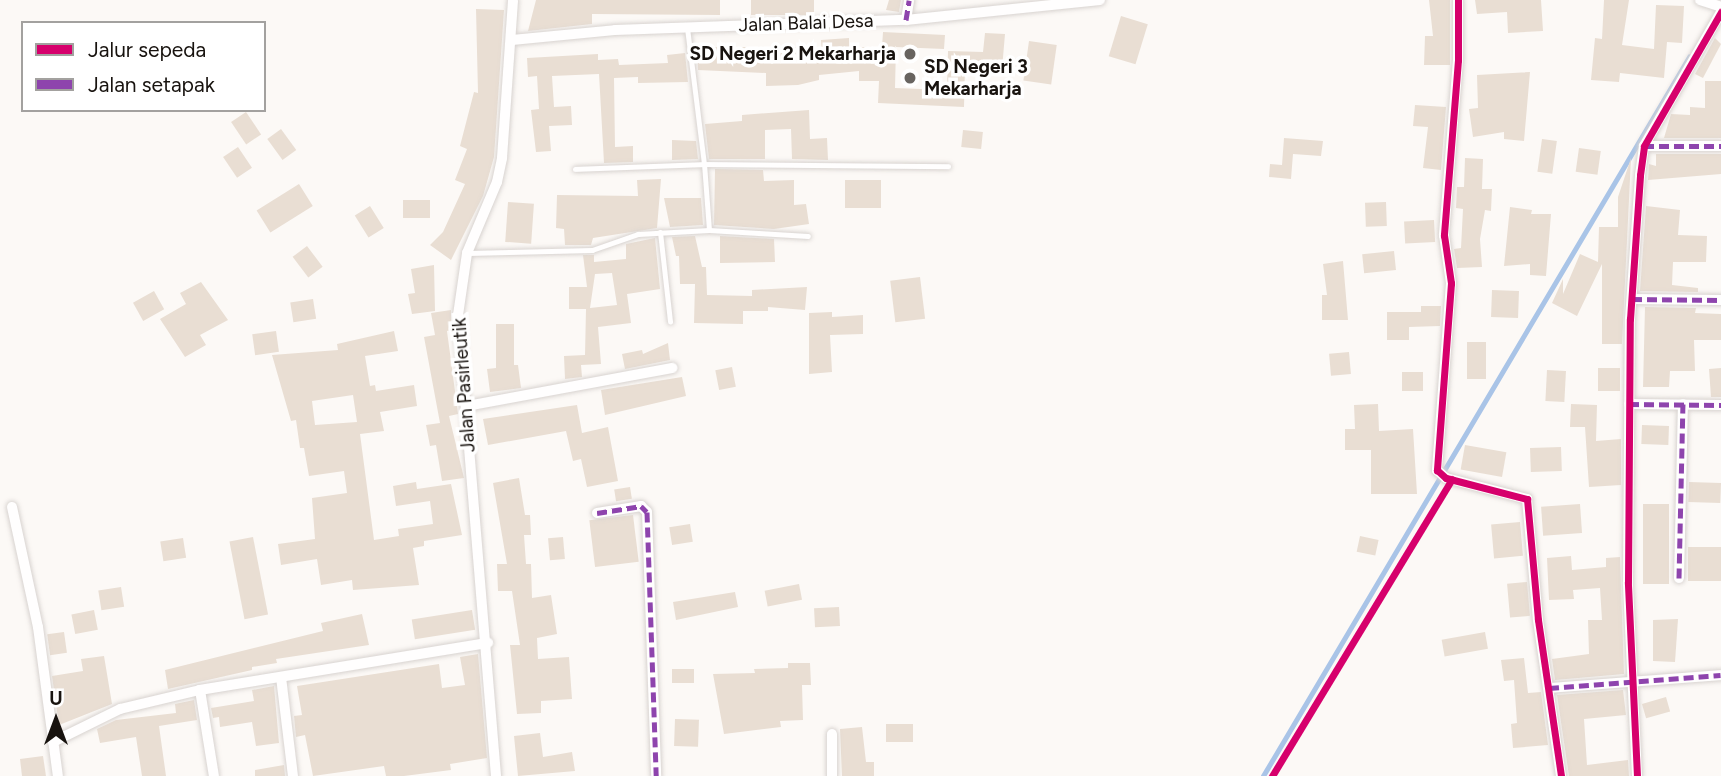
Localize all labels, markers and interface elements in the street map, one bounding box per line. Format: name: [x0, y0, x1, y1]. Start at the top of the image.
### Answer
street label: Jalan Balai Desa: [738, 9, 874, 37]
legend: [21, 21, 266, 112]
text: Jalur sepeda: [88, 37, 206, 62]
place label: SD Negeri 2 Mekarharja: [690, 43, 896, 65]
marker: SD Negeri 2 Mekarharja: [902, 46, 918, 62]
place label: SD Negeri 3 Mekarharja: [924, 56, 1028, 100]
marker: SD Negeri 3 Mekarharja: [902, 70, 918, 86]
text: Jalan setapak: [88, 72, 215, 97]
street label: Jalan Pasirleutik: [448, 317, 480, 453]
north arrow: [21, 685, 91, 755]
text: U: [49, 687, 63, 710]

